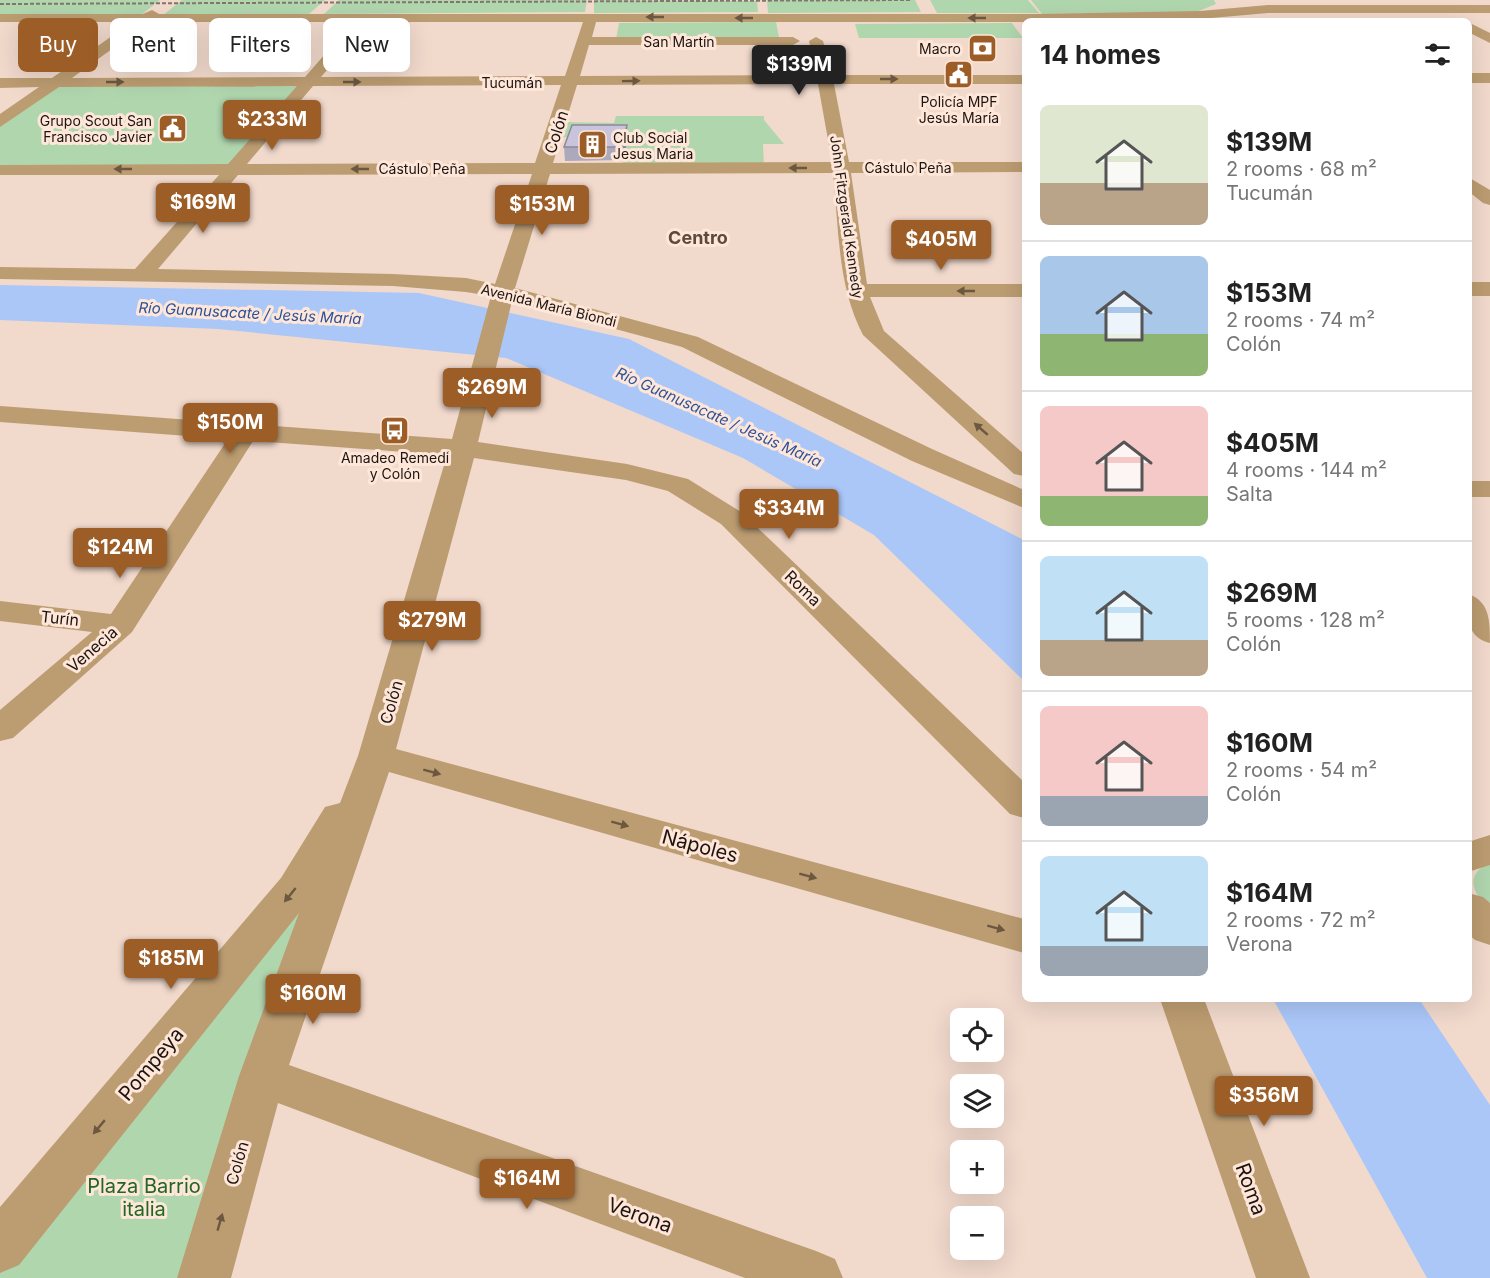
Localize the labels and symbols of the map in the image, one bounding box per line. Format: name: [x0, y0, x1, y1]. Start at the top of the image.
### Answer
one-way arrow: [646, 12, 665, 22]
one-way arrow: [735, 13, 754, 23]
one-way arrow: [968, 13, 987, 23]
bank icon: Macro: [966, 32, 998, 64]
street label: San Martín: [643, 33, 715, 50]
place label: Macro: [919, 40, 961, 57]
pin: $139M: [757, 45, 841, 96]
public building icon: Policía MPF Jesús María: [943, 58, 975, 90]
street label: Tucumán: [482, 74, 542, 91]
one-way arrow: [880, 74, 899, 84]
one-way arrow: [622, 76, 641, 86]
one-way arrow: [106, 77, 125, 87]
one-way arrow: [343, 77, 362, 87]
place label: Policía MPF Jesús María: [919, 93, 999, 126]
pin: $233M: [230, 100, 314, 151]
street label: Colón: [540, 108, 572, 156]
place label: Grupo Scout San Francisco Javier: [40, 112, 152, 145]
public building icon: Grupo Scout San Francisco Javier: [157, 112, 189, 144]
building icon: Club Social Jesus Maria: [576, 129, 608, 161]
place label: Club Social Jesus Maria: [613, 129, 693, 162]
street label: John Fitzgerald Kennedy: [827, 134, 867, 300]
street label: Cástulo Peña: [864, 159, 952, 176]
street label: Cástulo Peña: [378, 160, 466, 177]
one-way arrow: [789, 163, 808, 173]
one-way arrow: [350, 164, 369, 174]
one-way arrow: [113, 165, 132, 174]
pin: $169M: [161, 183, 245, 234]
pin: $153M: [500, 185, 584, 236]
pin: $405M: [899, 220, 983, 271]
district label: Centro: [668, 227, 728, 248]
street label: Avenida María Biondi: [480, 280, 618, 330]
one-way arrow: [957, 286, 976, 296]
water label: Río Guanusacate / Jesús María: [138, 298, 362, 328]
water label: Río Guanusacate / Jesús María: [613, 363, 825, 471]
pin: $269M: [450, 368, 534, 419]
pin: $150M: [188, 403, 272, 454]
bus stop icon: Amadeo Remedi y Colón: [379, 414, 411, 446]
one-way arrow: [974, 423, 989, 436]
place label: Amadeo Remedi y Colón: [341, 449, 449, 482]
pin: $334M: [747, 489, 831, 540]
pin: $124M: [78, 528, 162, 579]
street label: Roma: [781, 566, 825, 610]
pin: $279M: [390, 601, 474, 652]
street label: Turín: [40, 606, 80, 630]
street label: Venecia: [63, 622, 121, 676]
street label: Colón: [375, 678, 407, 726]
one-way arrow: [423, 768, 441, 777]
one-way arrow: [611, 820, 629, 829]
street label: Nápoles: [659, 824, 741, 868]
one-way arrow: [799, 872, 817, 881]
one-way arrow: [284, 888, 296, 903]
one-way arrow: [987, 924, 1005, 934]
pin: $185M: [129, 939, 213, 990]
pin: $160M: [271, 974, 355, 1025]
street label: Pompeya: [113, 1023, 189, 1105]
pin: $356M: [1222, 1076, 1306, 1127]
one-way arrow: [93, 1119, 106, 1134]
street label: Colón: [221, 1139, 253, 1187]
pin: $164M: [485, 1159, 569, 1210]
street label: Roma: [1231, 1160, 1271, 1218]
park label: Plaza Barrio italia: [87, 1174, 201, 1221]
street label: Verona: [605, 1192, 675, 1238]
one-way arrow: [216, 1213, 225, 1231]

